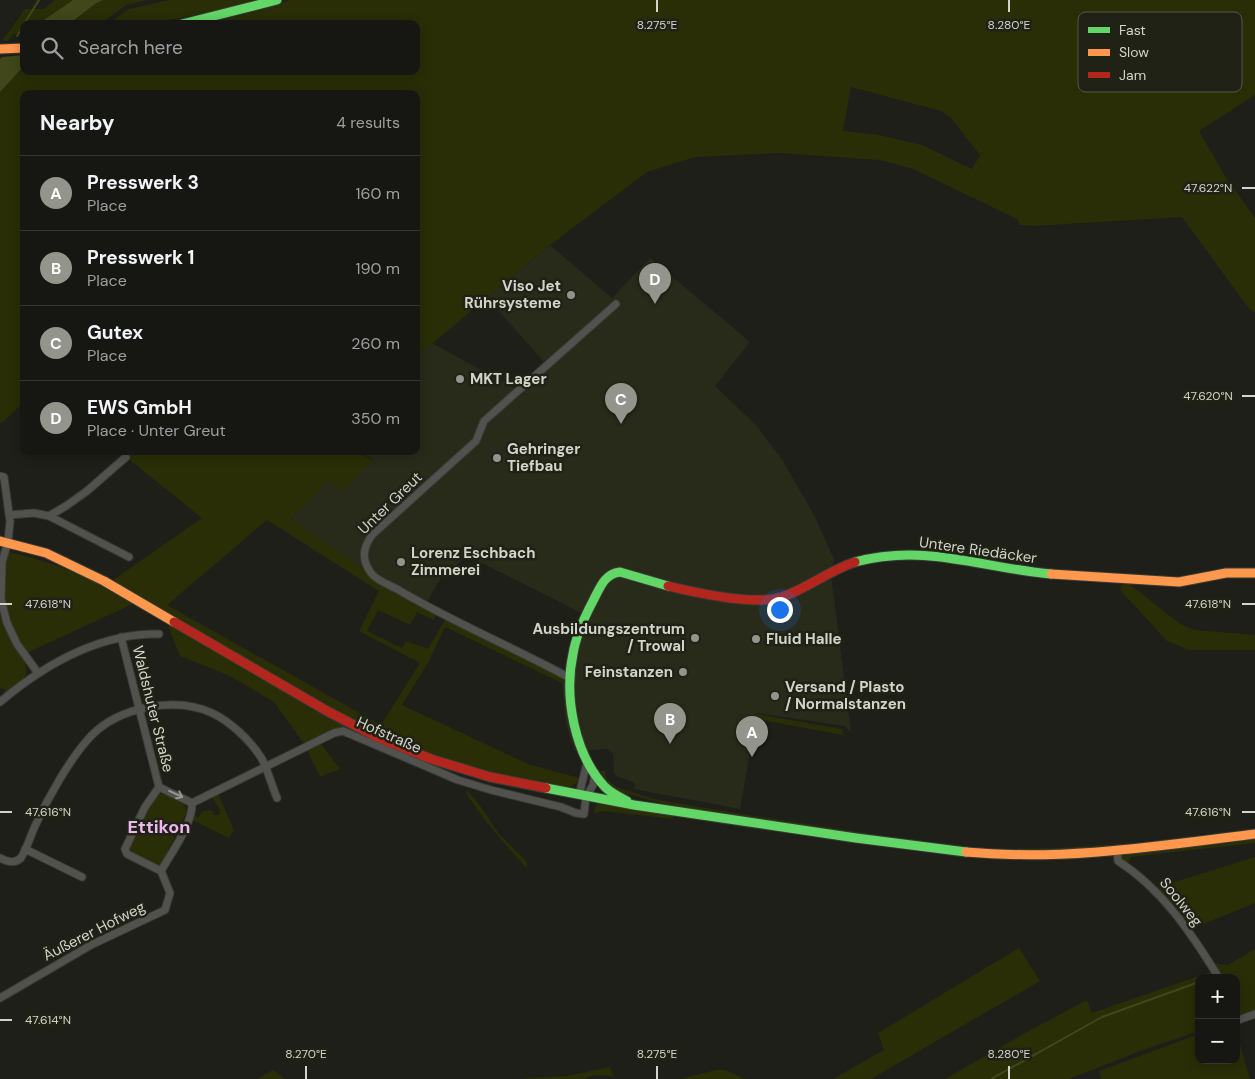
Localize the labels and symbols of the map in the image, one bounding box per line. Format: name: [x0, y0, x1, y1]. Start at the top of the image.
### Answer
legend: [1078, 12, 1242, 92]
text: 8.275°E: [637, 17, 678, 33]
text: 8.280°E: [988, 17, 1031, 33]
text: Fast: [1119, 21, 1146, 39]
text: Slow: [1119, 43, 1149, 61]
text: Jam: [1119, 66, 1146, 84]
text: 47.622°N: [1184, 180, 1232, 196]
pin: D: [639, 263, 671, 304]
place label: Viso Jet Rührsysteme: [464, 276, 561, 313]
marker: Viso Jet Rührsysteme: [565, 289, 577, 301]
place label: MKT Lager: [470, 369, 547, 389]
marker: MKT Lager: [454, 373, 466, 385]
pin: C: [605, 383, 637, 424]
text: 47.620°N: [1183, 388, 1233, 404]
place label: Gehringer Tiefbau: [507, 439, 580, 476]
marker: Gehringer Tiefbau: [491, 452, 503, 464]
street label: Unter Greut: [354, 467, 426, 539]
street label: Untere Riedäcker: [918, 532, 1039, 568]
place label: Lorenz Eschbach Zimmerei: [411, 543, 535, 580]
marker: Lorenz Eschbach Zimmerei: [395, 556, 407, 568]
text: 47.618°N: [25, 596, 71, 612]
text: 47.618°N: [1185, 596, 1231, 612]
your location: [767, 597, 793, 623]
place label: Ausbildungszentrum / Trowal: [532, 619, 685, 656]
place label: Fluid Halle: [766, 629, 842, 649]
marker: Ausbildungszentrum / Trowal: [689, 632, 701, 644]
marker: Fluid Halle: [750, 633, 762, 645]
street label: Waldshuter Straße: [128, 644, 178, 774]
place label: Feinstanzen: [585, 662, 673, 682]
marker: Feinstanzen: [677, 666, 689, 678]
place label: Versand / Plasto / Normalstanzen: [785, 677, 906, 714]
marker: Versand / Plasto / Normalstanzen: [769, 690, 781, 702]
pin: B: [654, 703, 686, 744]
street label: Hofstraße: [353, 712, 425, 758]
pin: A: [736, 716, 768, 757]
one-way arrow: [168, 790, 183, 800]
text: 47.616°N: [25, 804, 71, 820]
text: 47.616°N: [1185, 804, 1231, 820]
district label: Ettikon: [128, 815, 190, 839]
street label: Soolweg: [1155, 873, 1207, 931]
street label: Äußerer Hofweg: [39, 897, 149, 965]
text: 47.614°N: [25, 1012, 71, 1028]
text: 8.270°E: [285, 1046, 327, 1062]
text: 8.275°E: [637, 1046, 678, 1062]
text: 8.280°E: [988, 1046, 1031, 1062]

